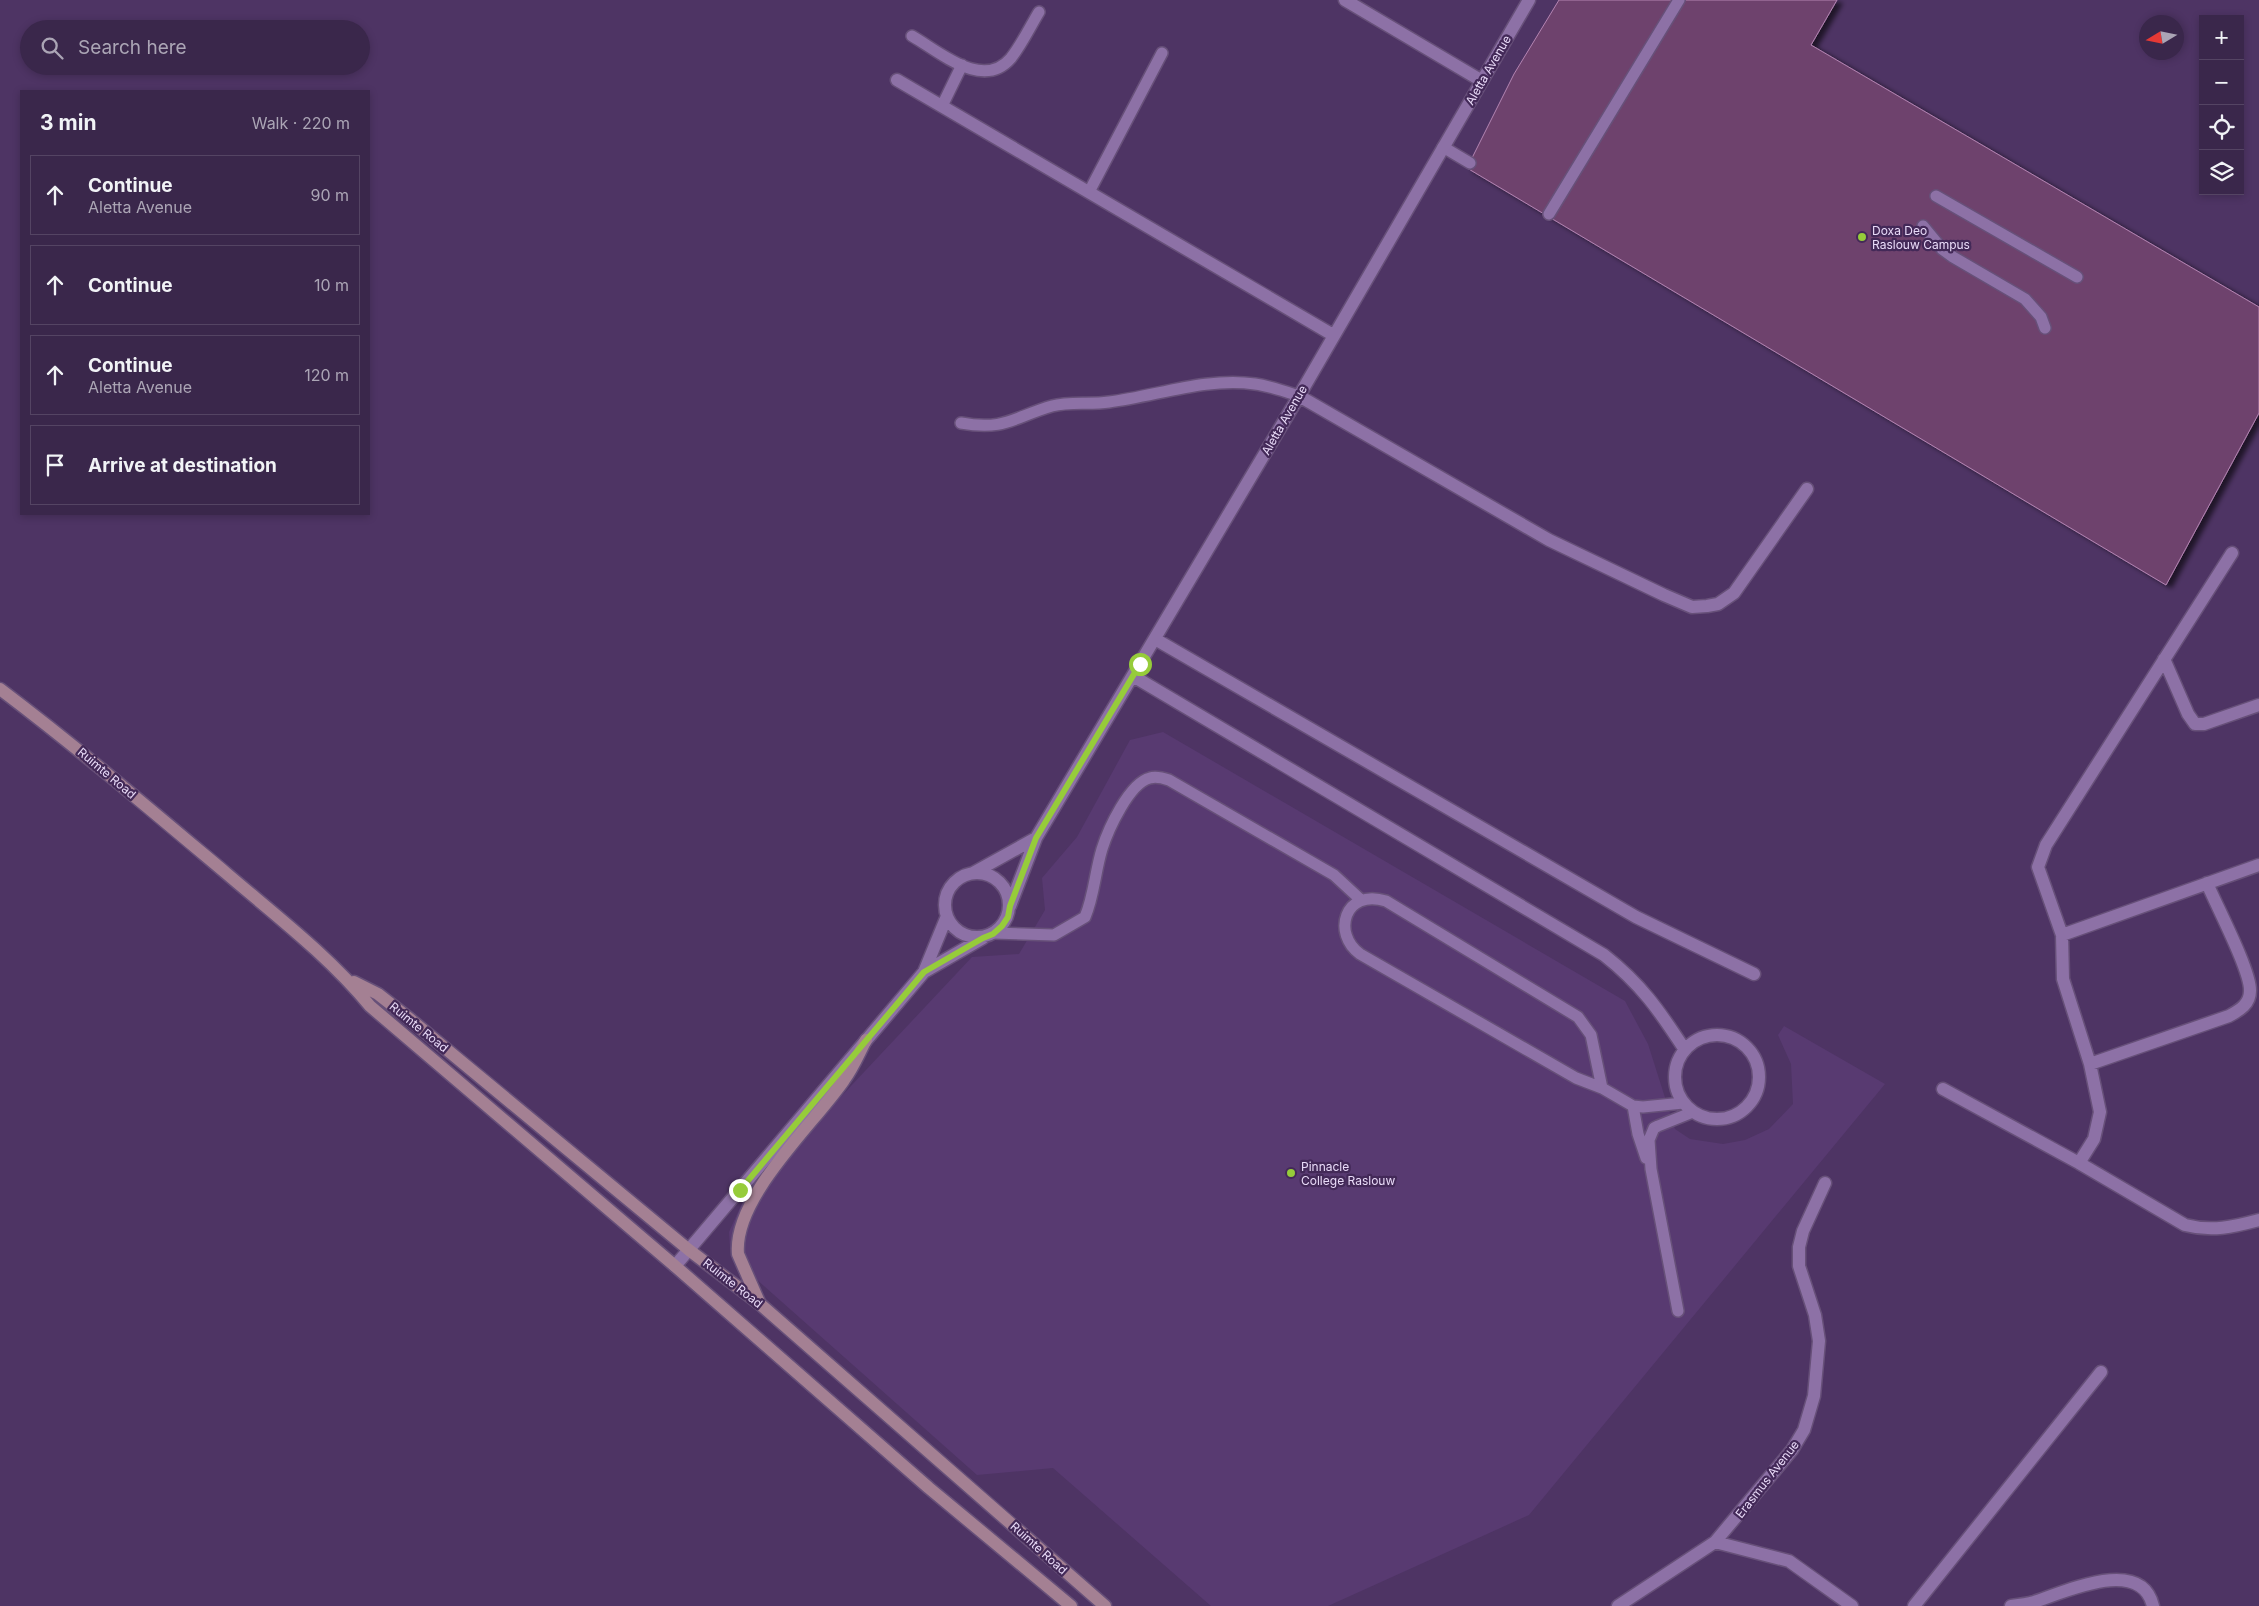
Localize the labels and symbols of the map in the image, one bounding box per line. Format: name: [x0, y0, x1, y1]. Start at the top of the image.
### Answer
north arrow: [2139, 15, 2184, 60]
street label: Aletta Avenue: [1462, 32, 1514, 108]
place label: Doxa Deo Raslouw Campus: [1872, 223, 1970, 252]
marker: Doxa Deo Raslouw Campus: [1856, 231, 1868, 243]
street label: Aletta Avenue: [1258, 382, 1310, 458]
route start: [1129, 653, 1152, 676]
street label: Ruimte Road: [75, 744, 139, 802]
street label: Ruimte Road: [387, 999, 451, 1055]
place label: Pinnacle College Raslouw: [1301, 1159, 1395, 1188]
marker: Pinnacle College Raslouw: [1285, 1167, 1297, 1179]
route end: [729, 1179, 752, 1202]
street label: Ruimte Road: [700, 1255, 766, 1311]
street label: Erasmus Avenue: [1732, 1437, 1802, 1521]
street label: Ruimte Road: [1007, 1519, 1071, 1577]

